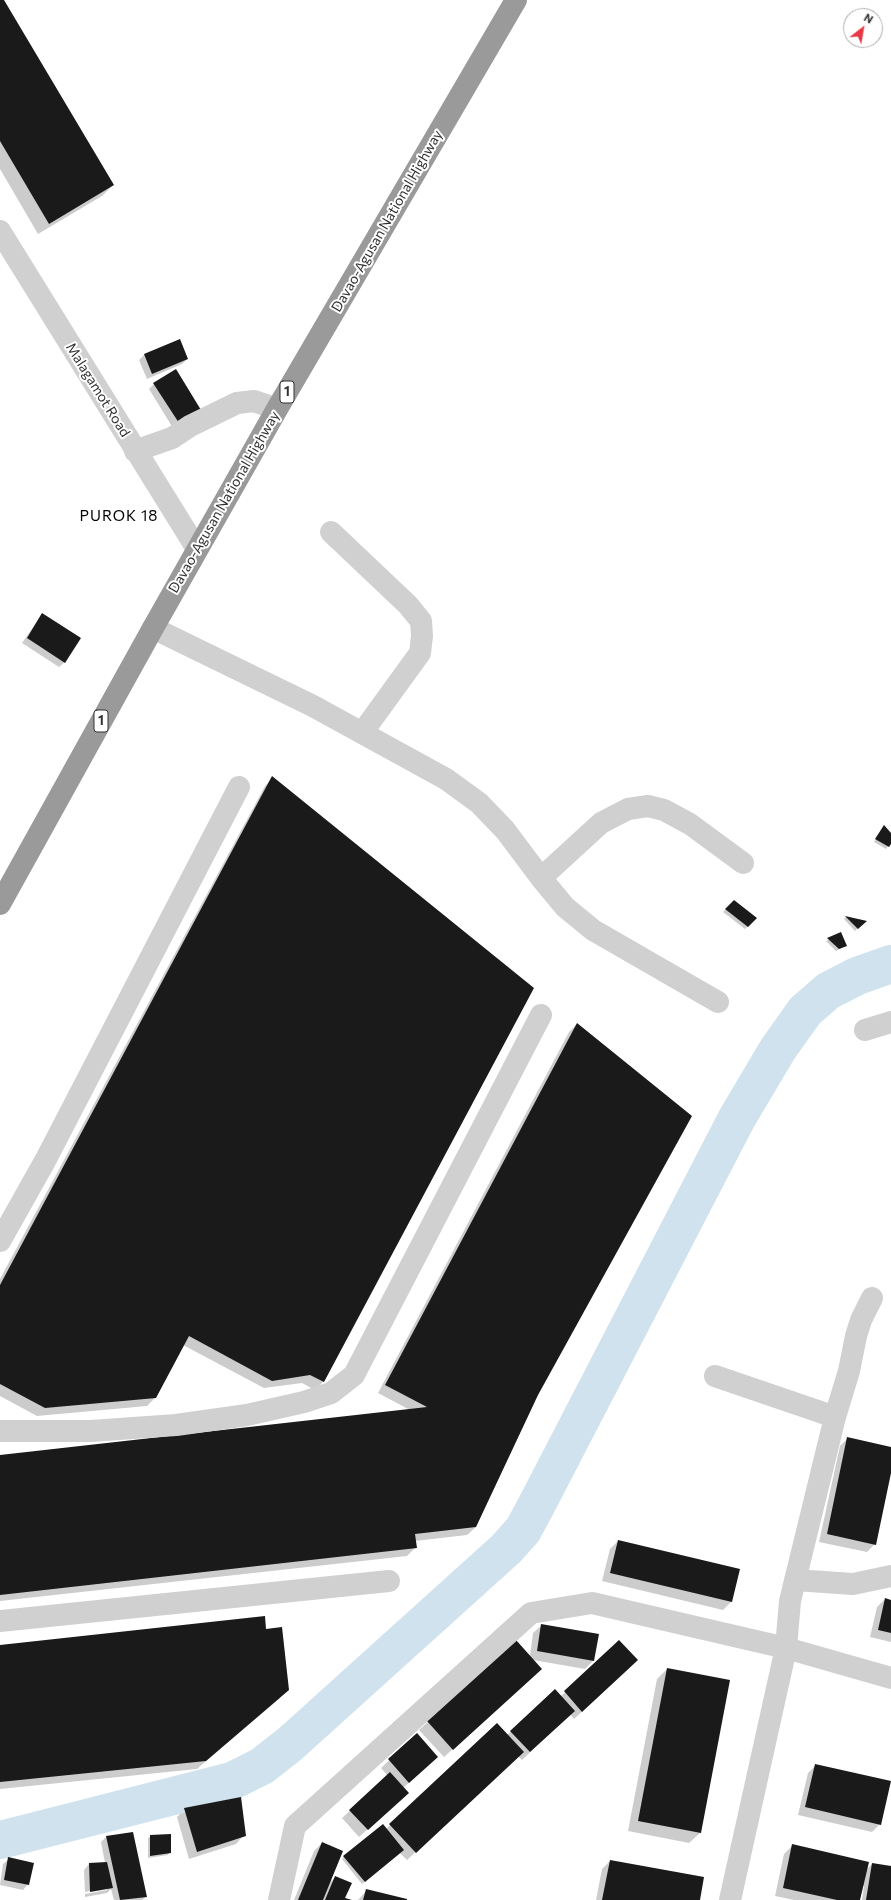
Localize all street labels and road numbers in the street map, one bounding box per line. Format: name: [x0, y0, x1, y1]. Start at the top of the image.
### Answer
street label: Davao-Agusan National Highway: [328, 127, 446, 315]
street label: Malagamot Road: [62, 340, 134, 440]
road number: 1: [280, 381, 294, 403]
street label: Davao-Agusan National Highway: [165, 408, 283, 596]
road number: 1: [94, 710, 108, 732]

